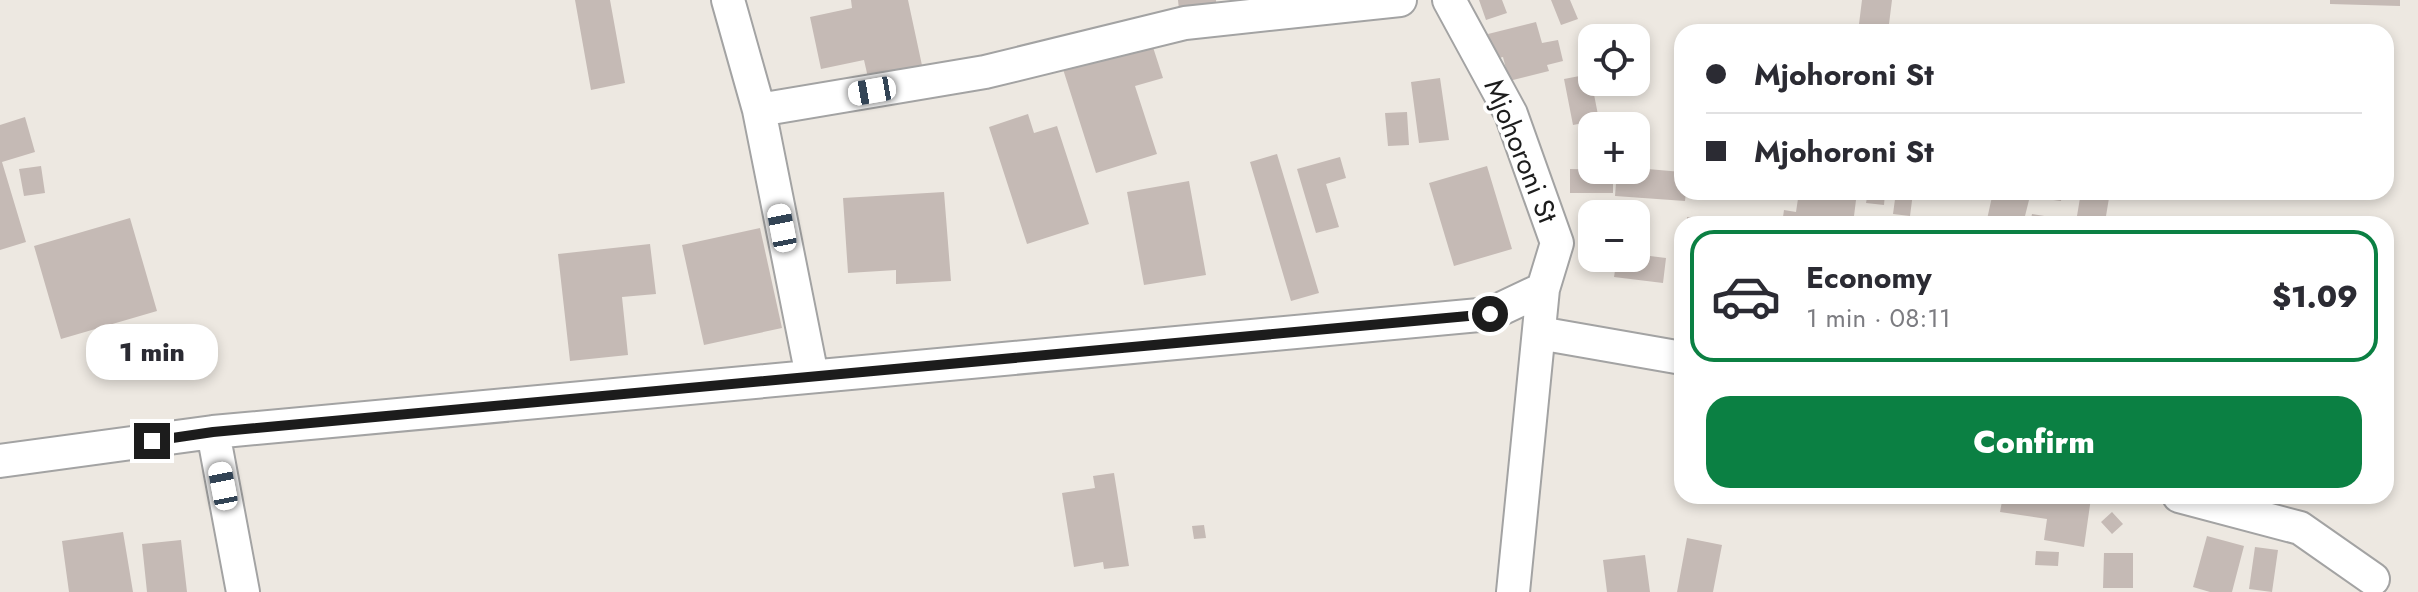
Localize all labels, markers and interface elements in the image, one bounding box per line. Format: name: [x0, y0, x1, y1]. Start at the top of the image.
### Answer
map controls: [1578, 24, 1650, 272]
button: locate: [1578, 24, 1650, 96]
text: Mjohoroni St: [1754, 53, 1934, 96]
street label: Mjohoroni St: [1474, 73, 1569, 229]
car: [846, 75, 898, 107]
button: +: [1578, 112, 1650, 184]
text: Mjohoroni St: [1754, 130, 1934, 173]
button: −: [1578, 200, 1650, 272]
car: [766, 202, 798, 254]
text: Economy: [1806, 256, 1932, 299]
icon: car: [1710, 260, 1782, 332]
text: $1.09: [2272, 275, 2358, 318]
route start: [1472, 296, 1508, 332]
text: 1 min · 08:11: [1806, 299, 1951, 337]
callout: 1 min: [86, 325, 218, 381]
text: 1 min: [119, 333, 185, 371]
button: Confirm: [1706, 396, 2362, 488]
route end: [134, 423, 170, 459]
car: [207, 460, 239, 512]

